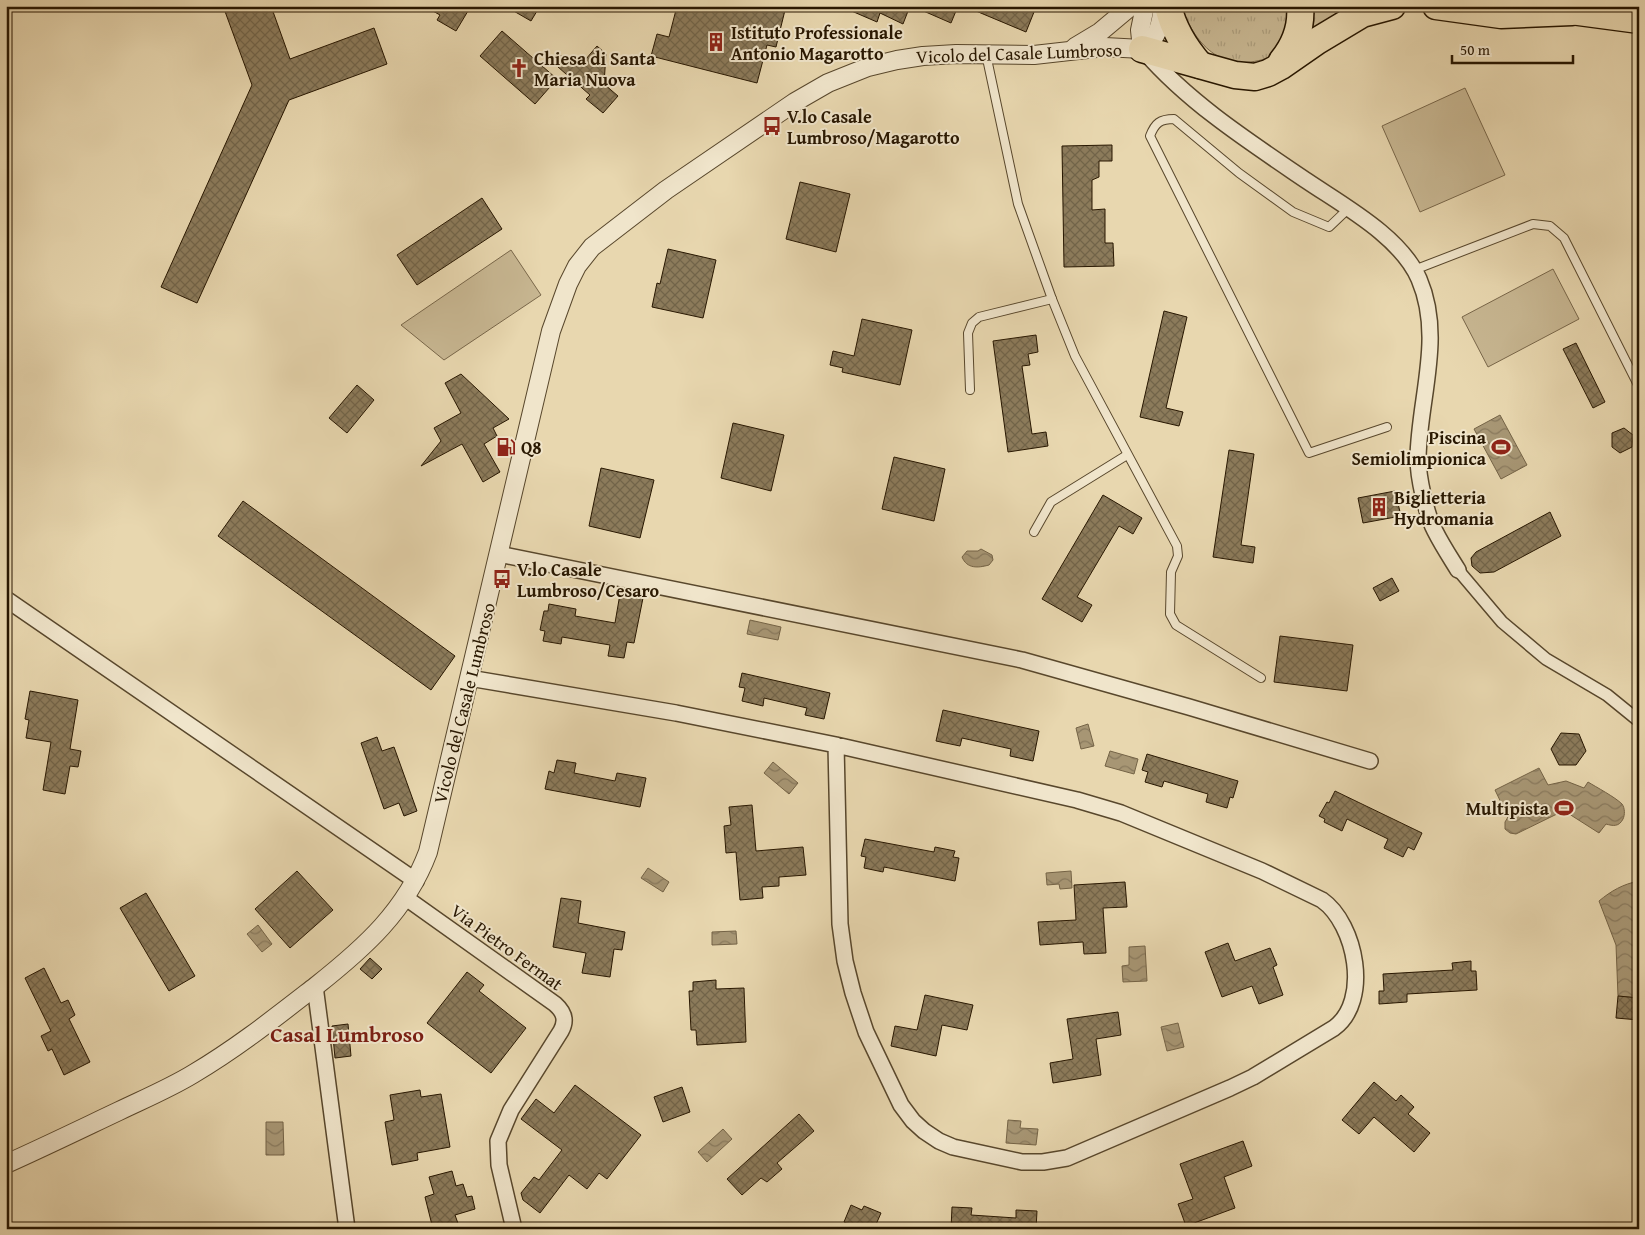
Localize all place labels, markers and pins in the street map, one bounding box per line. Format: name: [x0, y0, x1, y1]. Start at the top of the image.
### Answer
place label: Istituto Professionale Antonio Magarotto: [731, 19, 903, 67]
building icon: Istituto Professionale Antonio Magarotto: [705, 31, 727, 53]
place label: Chiesa di Santa Maria Nuova: [534, 45, 656, 93]
church icon: Chiesa di Santa Maria Nuova: [508, 57, 530, 79]
place label: V.lo Casale Lumbroso/Magarotto: [787, 103, 960, 151]
bus stop icon: V.lo Casale Lumbroso/Magarotto: [761, 115, 783, 137]
place label: Piscina Semiolimpionica: [1351, 424, 1487, 472]
place label: Q8: [521, 434, 542, 461]
fuel station icon: Q8: [495, 436, 517, 458]
sports icon: Piscina Semiolimpionica: [1490, 436, 1512, 458]
place label: Biglietteria Hydromania: [1394, 484, 1494, 532]
building icon: Biglietteria Hydromania: [1368, 496, 1390, 518]
place label: V.lo Casale Lumbroso/Cesaro: [517, 556, 659, 604]
bus stop icon: V.lo Casale Lumbroso/Cesaro: [491, 568, 513, 590]
place label: Multipista: [1466, 795, 1550, 822]
sports icon: Multipista: [1553, 797, 1575, 819]

